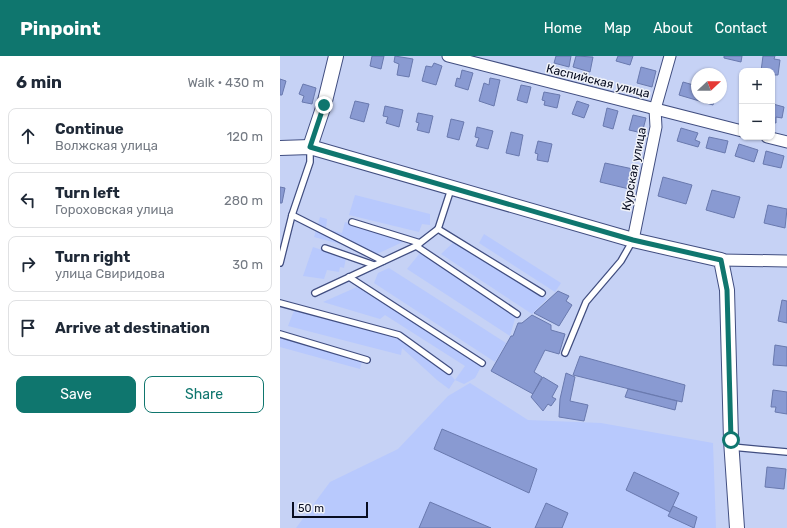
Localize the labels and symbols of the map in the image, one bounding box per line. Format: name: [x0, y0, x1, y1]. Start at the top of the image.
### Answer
street label: Каспийская улица: [545, 61, 651, 101]
north arrow: [691, 68, 727, 104]
route end: [315, 96, 333, 114]
street label: Курская улица: [619, 126, 649, 212]
route start: [722, 431, 740, 449]
scale bar: [292, 500, 368, 519]

